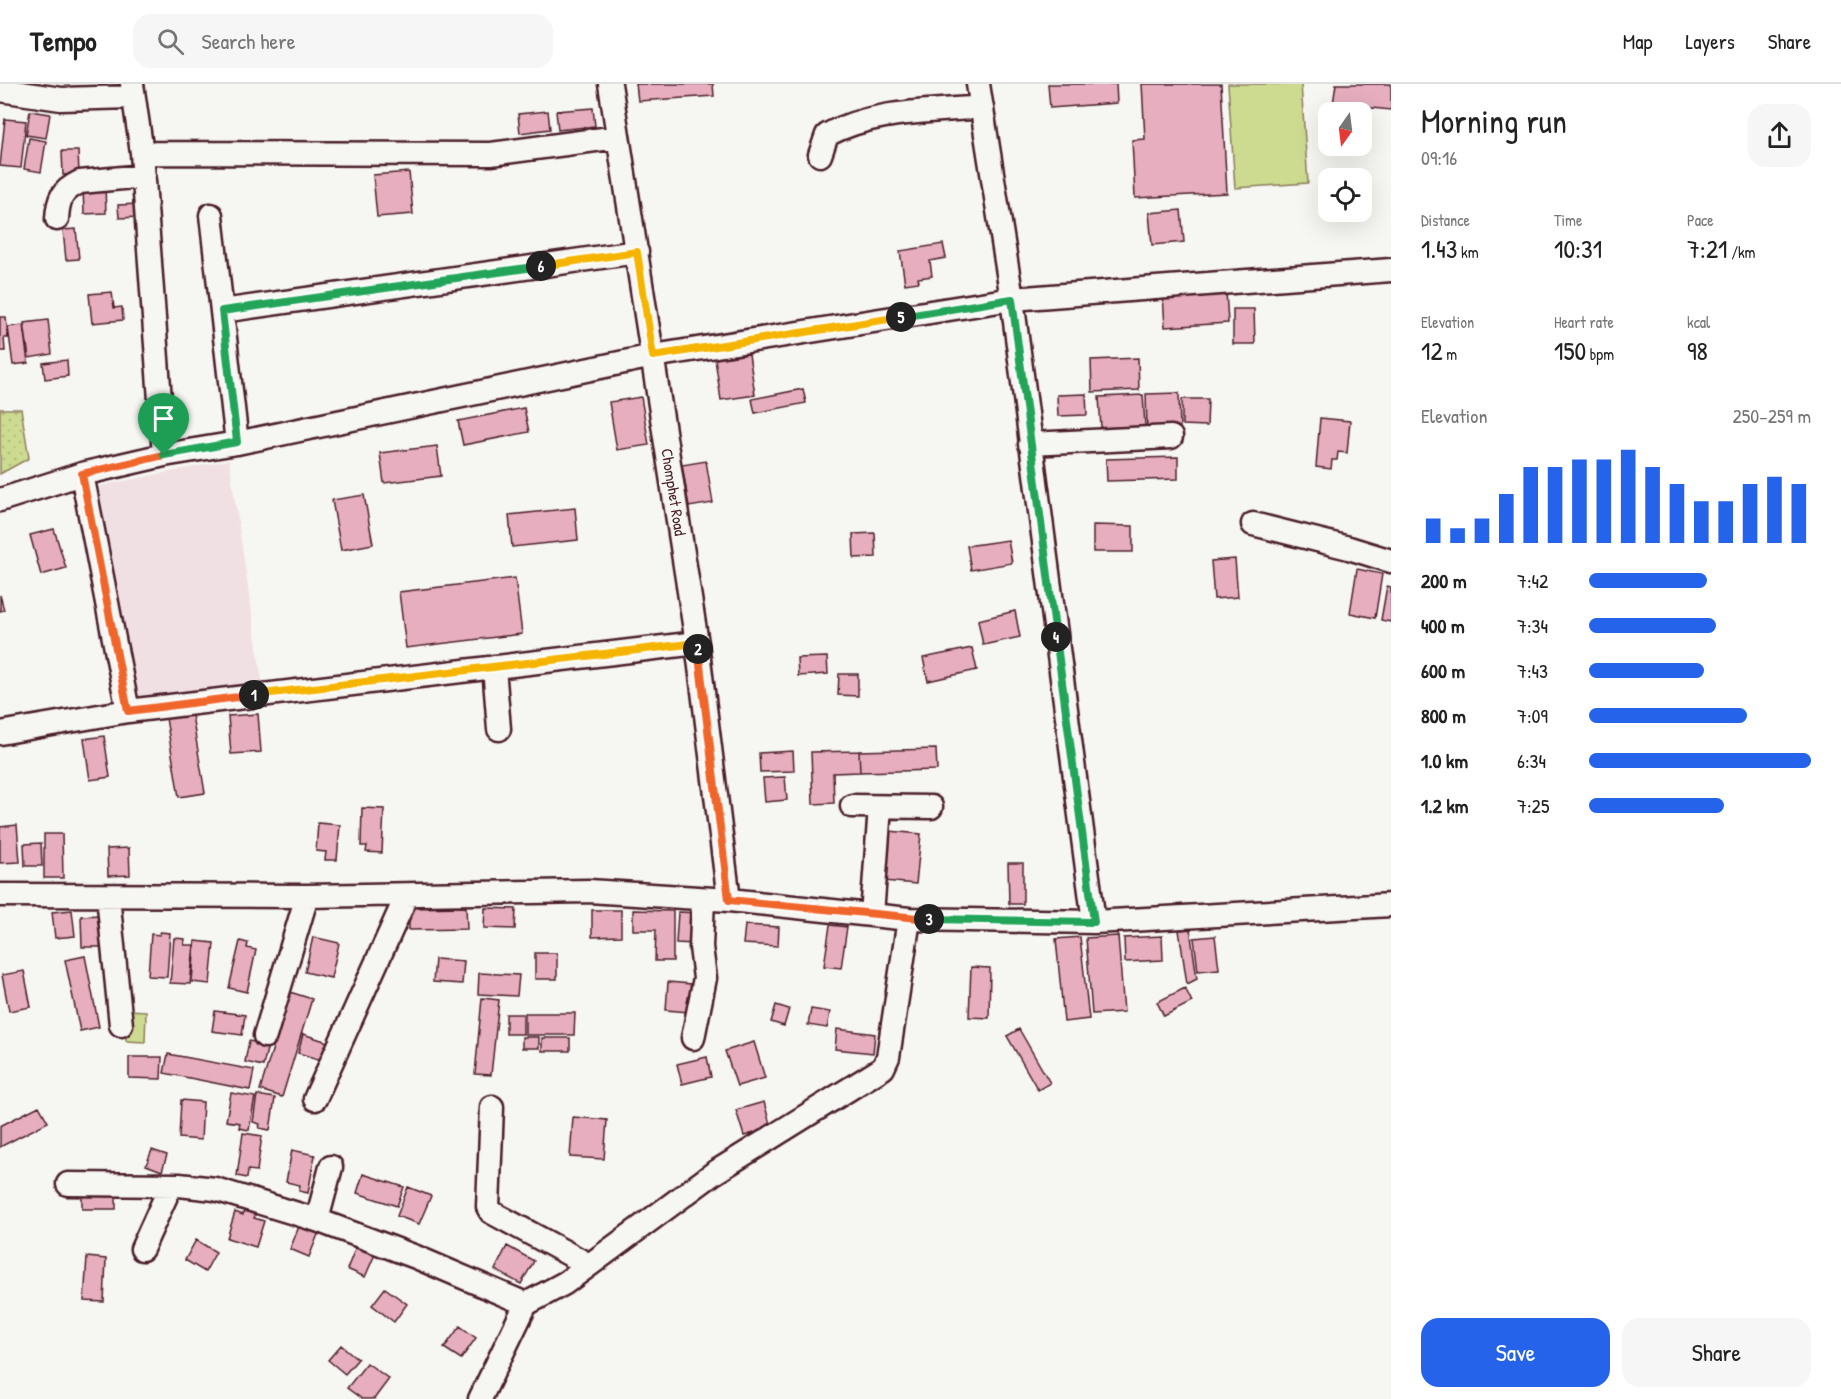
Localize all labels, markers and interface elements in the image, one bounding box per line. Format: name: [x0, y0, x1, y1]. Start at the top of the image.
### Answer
search box: [133, 14, 553, 68]
text: Tempo: [30, 22, 97, 60]
icon: search: [154, 25, 187, 58]
text: Search here: [202, 26, 296, 56]
text: Map: [1623, 27, 1652, 56]
text: Layers: [1685, 27, 1735, 56]
text: Share: [1768, 27, 1811, 56]
text: Morning run: [1421, 99, 1567, 143]
north arrow: [1318, 102, 1372, 156]
map controls: [1318, 102, 1372, 222]
button: share: [1748, 104, 1811, 167]
text: 09:16: [1421, 144, 1457, 171]
button: locate: [1318, 168, 1372, 222]
text: Distance: [1421, 209, 1470, 231]
text: Time: [1554, 209, 1582, 231]
text: Pace: [1687, 209, 1714, 231]
text: 1.43: [1421, 231, 1457, 266]
text: 10:31: [1554, 231, 1602, 266]
text: 7:21: [1687, 231, 1728, 266]
text: km: [1457, 241, 1479, 263]
text: /km: [1728, 241, 1755, 263]
pin: 6: [526, 251, 556, 281]
text: 6: [538, 255, 544, 277]
pin: 5: [886, 302, 916, 332]
text: 5: [898, 306, 904, 328]
text: Elevation: [1421, 311, 1474, 333]
text: Heart rate: [1554, 311, 1614, 333]
text: kcal: [1687, 311, 1710, 333]
text: 12: [1421, 333, 1443, 368]
text: 150: [1554, 333, 1586, 368]
text: 98: [1687, 333, 1708, 368]
text: m: [1443, 343, 1457, 365]
text: bpm: [1586, 343, 1614, 365]
pin: [138, 393, 189, 455]
icon: arrive: [147, 402, 180, 435]
text: Elevation: [1421, 402, 1487, 429]
text: 250–259 m: [1732, 402, 1811, 429]
street label: Chomphet Road: [656, 447, 692, 537]
text: 200 m: [1421, 567, 1466, 594]
text: 7:42: [1517, 567, 1548, 594]
text: 400 m: [1421, 612, 1465, 639]
text: 7:34: [1517, 612, 1548, 639]
pin: 4: [1041, 622, 1071, 652]
text: 4: [1053, 626, 1059, 648]
pin: 2: [683, 634, 713, 664]
text: 2: [694, 638, 702, 660]
text: 600 m: [1421, 657, 1465, 684]
text: 7:43: [1517, 657, 1548, 684]
pin: 1: [239, 680, 269, 710]
text: 1: [251, 684, 257, 706]
text: 800 m: [1421, 702, 1466, 729]
text: 7:09: [1517, 702, 1548, 729]
text: 1.0 km: [1421, 747, 1468, 774]
text: 6:34: [1517, 747, 1546, 774]
text: 1.2 km: [1421, 792, 1468, 819]
text: 7:25: [1517, 792, 1549, 819]
pin: 3: [914, 904, 944, 934]
text: 3: [925, 908, 933, 930]
button: Save: [1421, 1318, 1610, 1387]
button: Share: [1622, 1318, 1811, 1387]

